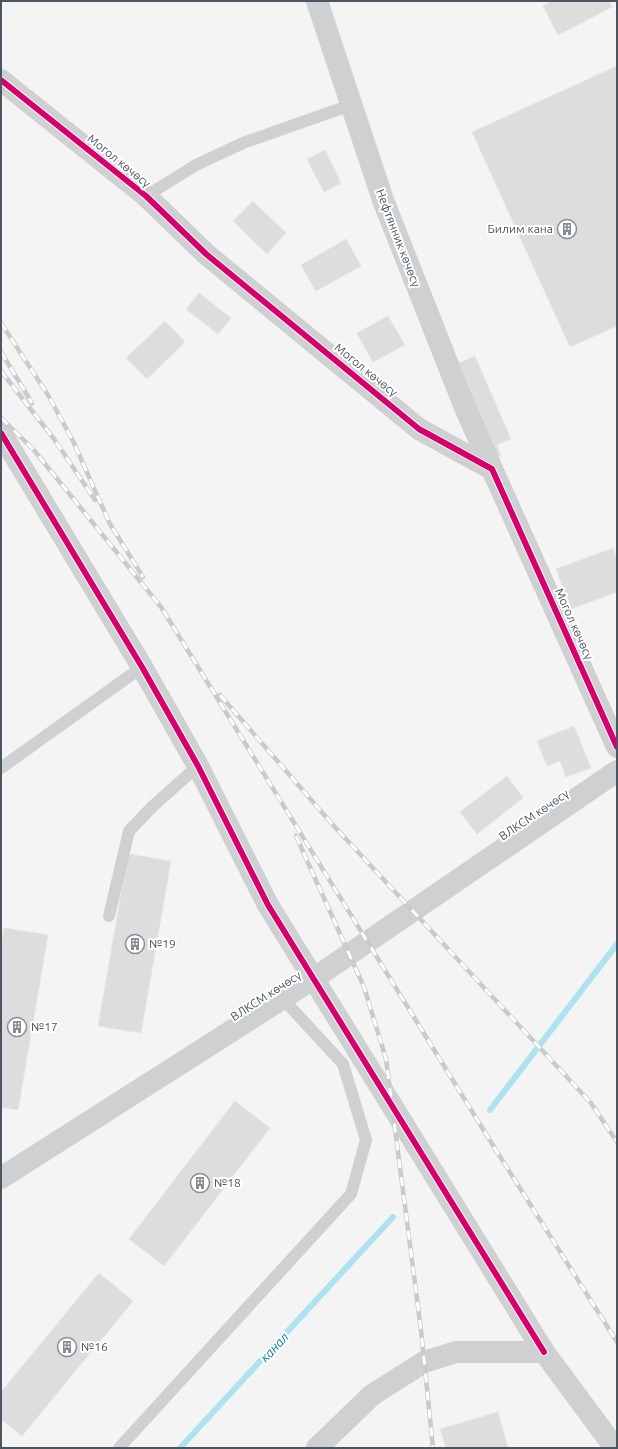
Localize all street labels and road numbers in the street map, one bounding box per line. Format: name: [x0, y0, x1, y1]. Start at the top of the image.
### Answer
street label: Могол көчөсү: [85, 131, 153, 190]
street label: Нефтянник көчөсү: [374, 187, 423, 289]
street label: Могол көчөсү: [332, 340, 400, 399]
street label: Могол көчөсү: [553, 586, 596, 662]
street label: ВЛКСМ көчөсү: [496, 786, 571, 843]
street label: ВЛКСМ көчөсү: [228, 968, 303, 1023]

